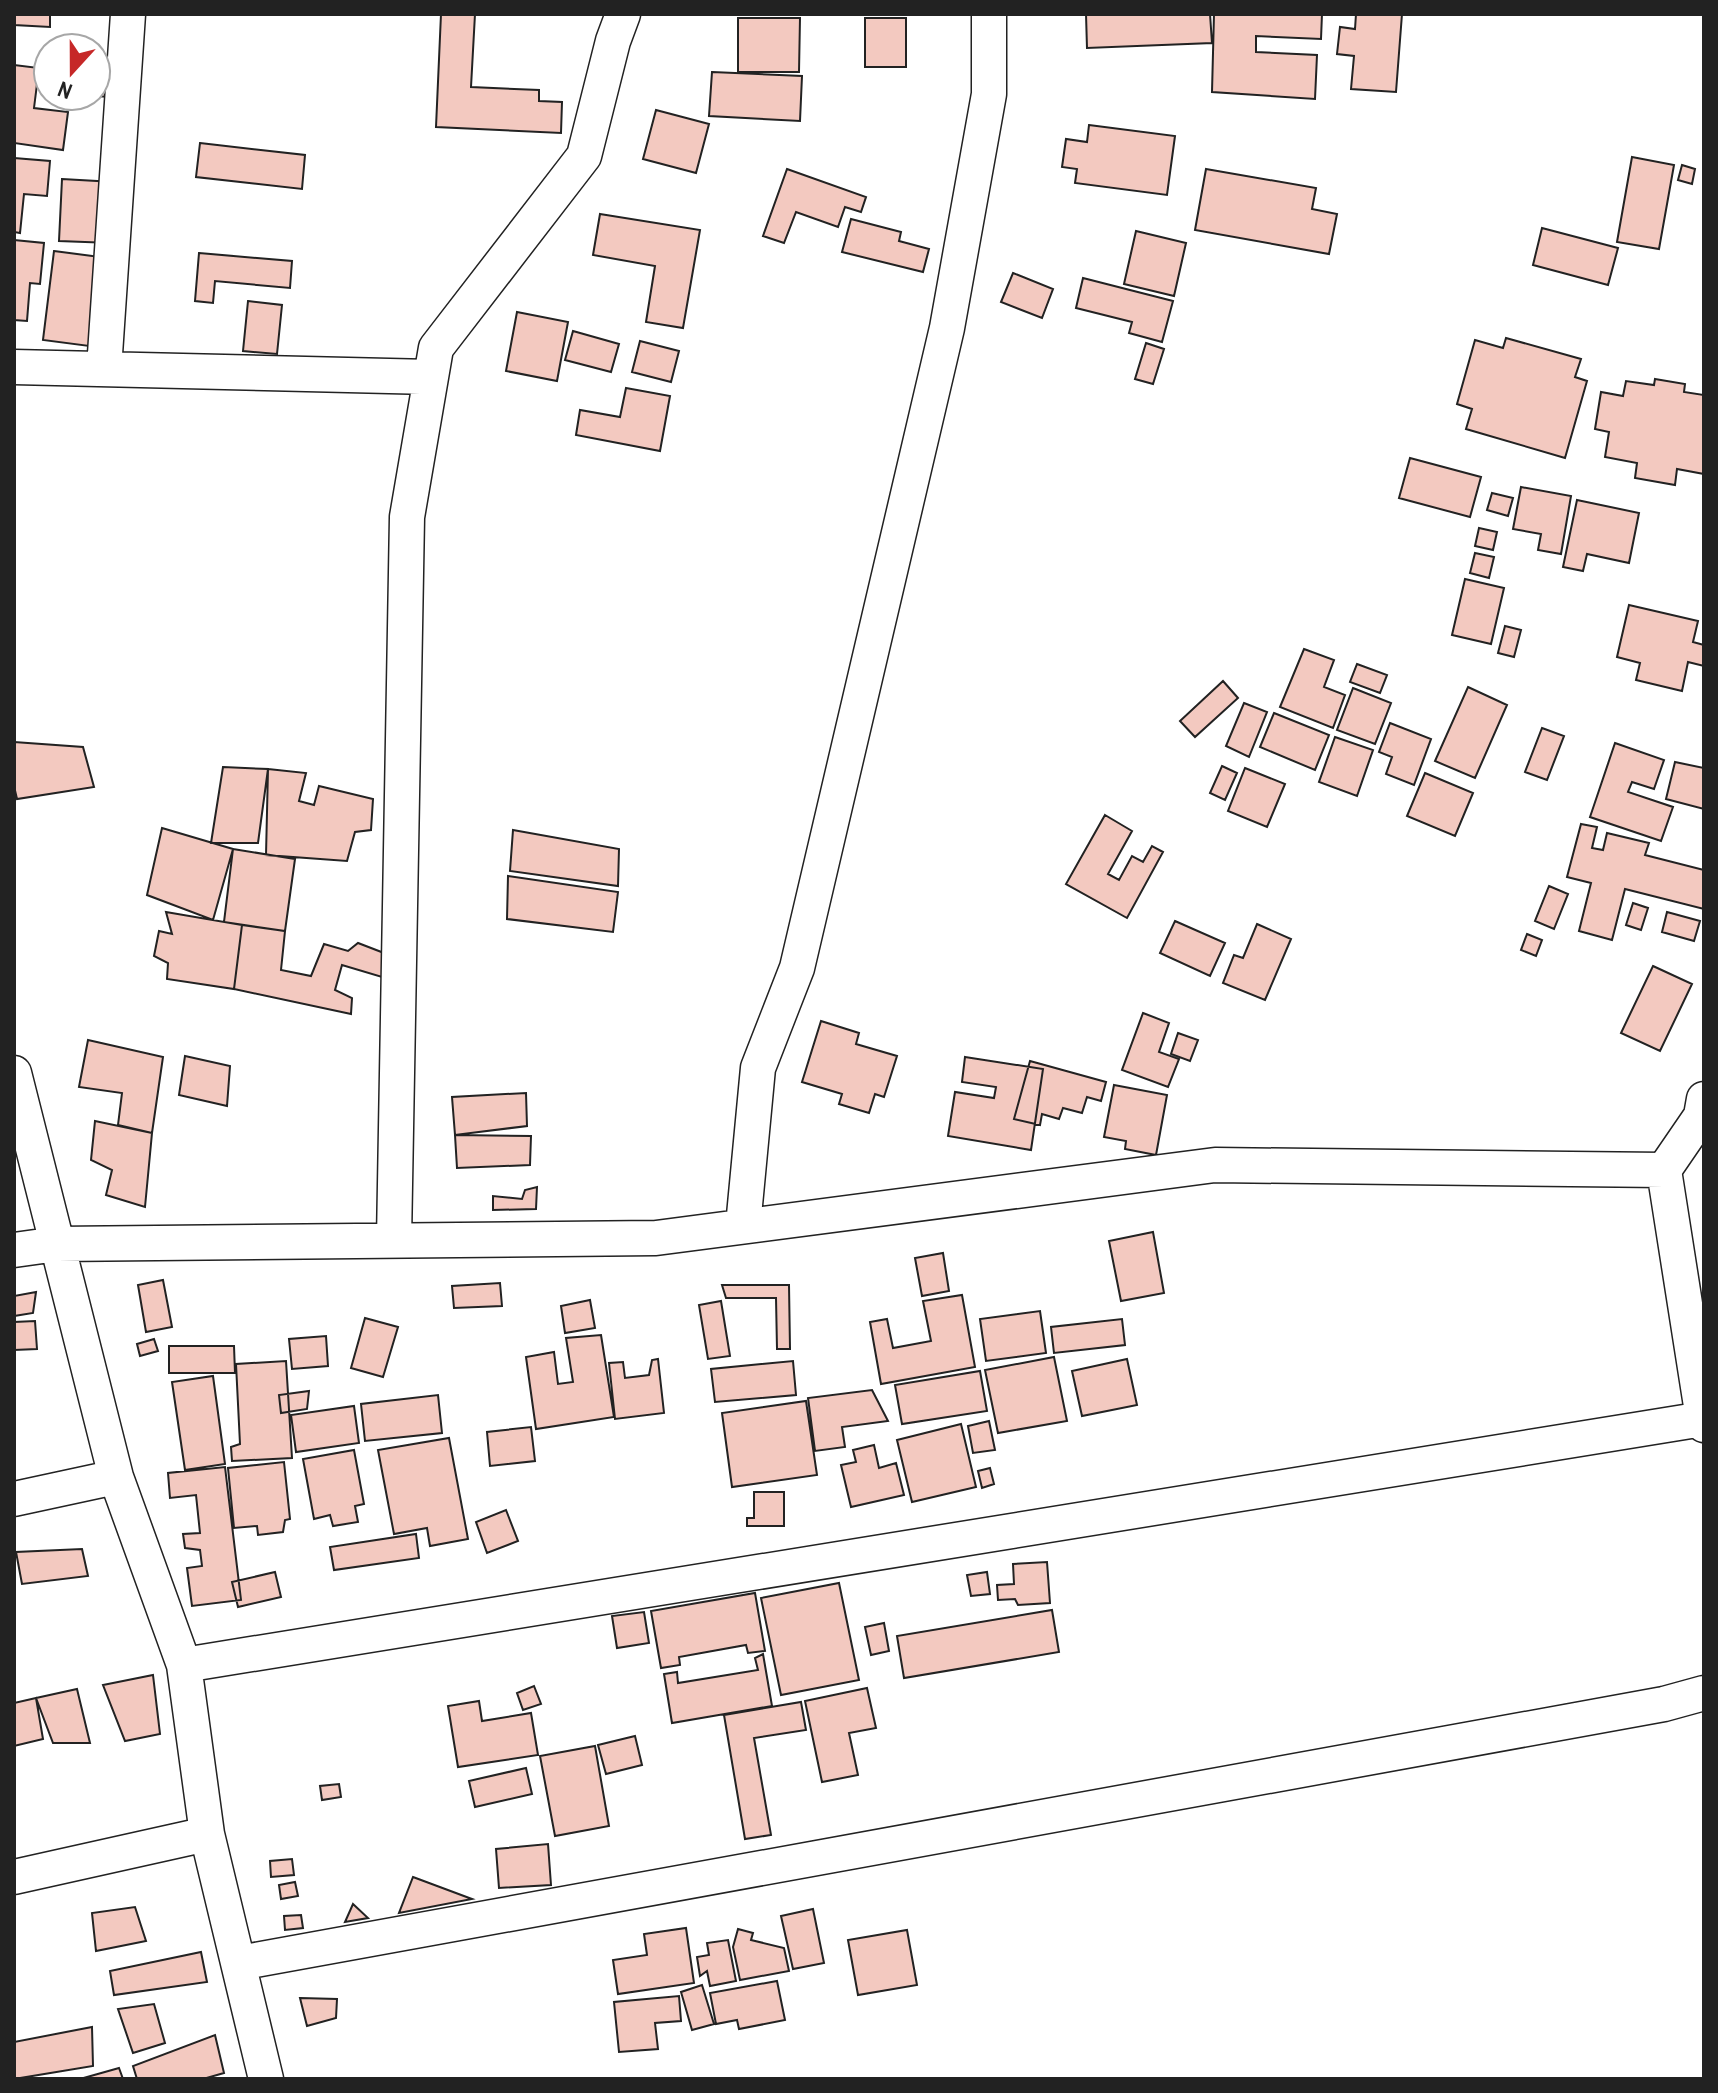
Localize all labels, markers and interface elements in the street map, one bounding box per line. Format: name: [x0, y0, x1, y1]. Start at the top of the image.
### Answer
north arrow: [32, 32, 112, 112]
text: N: [53, 74, 76, 107]

